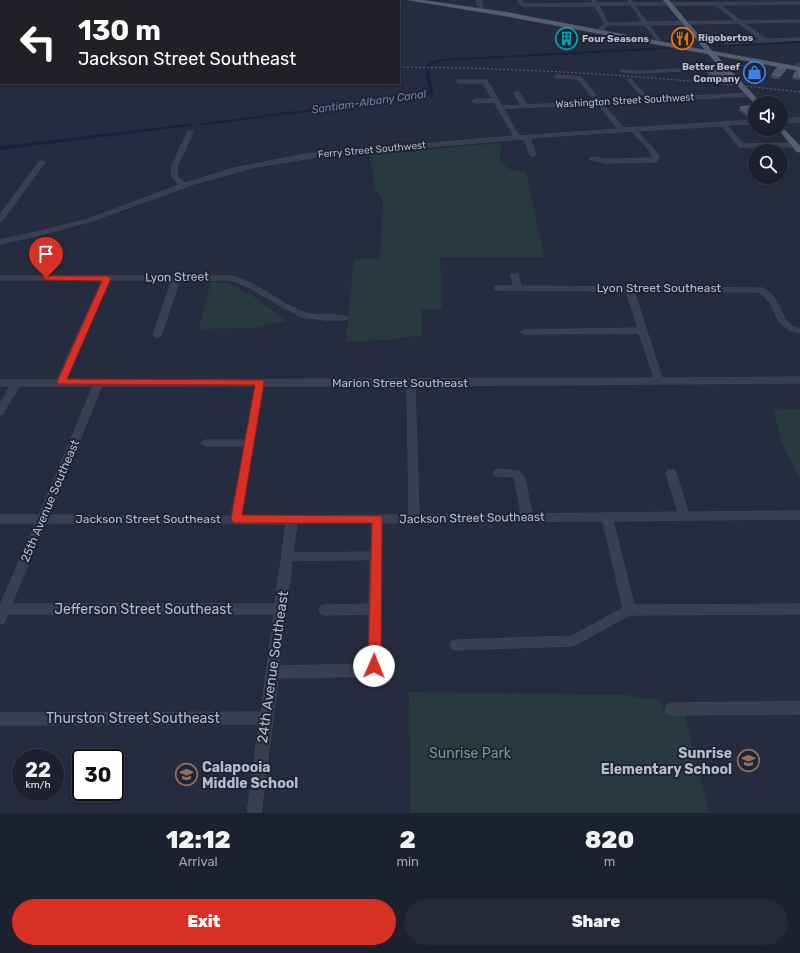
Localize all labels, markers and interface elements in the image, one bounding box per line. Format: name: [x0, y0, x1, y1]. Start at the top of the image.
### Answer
text: 130 m: [78, 14, 161, 47]
icon: left: [12, 16, 64, 68]
restaurant icon: Rigobertos: [670, 25, 696, 51]
building icon: Four Seasons: [554, 26, 580, 52]
place label: Rigobertos: [698, 32, 754, 44]
place label: Four Seasons: [582, 33, 650, 45]
text: Jackson Street Southeast: [78, 48, 296, 70]
shop icon: Better Beef Company: [742, 60, 768, 86]
place label: Better Beef Company: [682, 61, 741, 85]
water label: Santiam-Albany Canal: [311, 87, 427, 116]
street label: Washington Street Southwest: [555, 91, 695, 111]
map controls: [748, 96, 788, 184]
button: sound: [748, 96, 788, 136]
street label: Ferry Street Southwest: [317, 139, 427, 161]
button: search: [748, 144, 788, 184]
pin: [29, 237, 63, 278]
icon: arrive: [35, 243, 57, 265]
street label: Lyon Street: [145, 269, 209, 285]
street label: Lyon Street Southeast: [597, 281, 722, 295]
street label: Marion Street Southeast: [332, 376, 468, 390]
street label: 25th Avenue Southeast: [18, 437, 82, 564]
street label: Jackson Street Southeast: [399, 510, 545, 526]
street label: Jackson Street Southeast: [75, 512, 221, 526]
street label: 24th Avenue Southeast: [254, 589, 292, 744]
street label: Jefferson Street Southeast: [54, 601, 232, 618]
position arrow: [353, 645, 395, 687]
street label: Thurston Street Southeast: [46, 710, 220, 727]
park label: Sunrise Park: [429, 745, 512, 762]
place label: Sunrise Elementary School: [601, 745, 732, 778]
school or university icon: Sunrise Elementary School: [735, 748, 761, 774]
speed limit sign: 30: [72, 749, 124, 801]
text: 22: [25, 758, 51, 782]
place label: Calapooia Middle School: [202, 759, 298, 792]
school or university icon: Calapooia Middle School: [174, 762, 200, 788]
text: km/h: [26, 779, 50, 791]
text: 12:12: [166, 826, 231, 854]
text: 2: [400, 826, 416, 854]
text: 820: [585, 826, 634, 854]
text: Arrival: [179, 854, 218, 869]
text: min: [396, 854, 419, 869]
text: m: [604, 854, 615, 869]
button: Exit: [12, 899, 396, 945]
button: Share: [404, 899, 788, 945]

